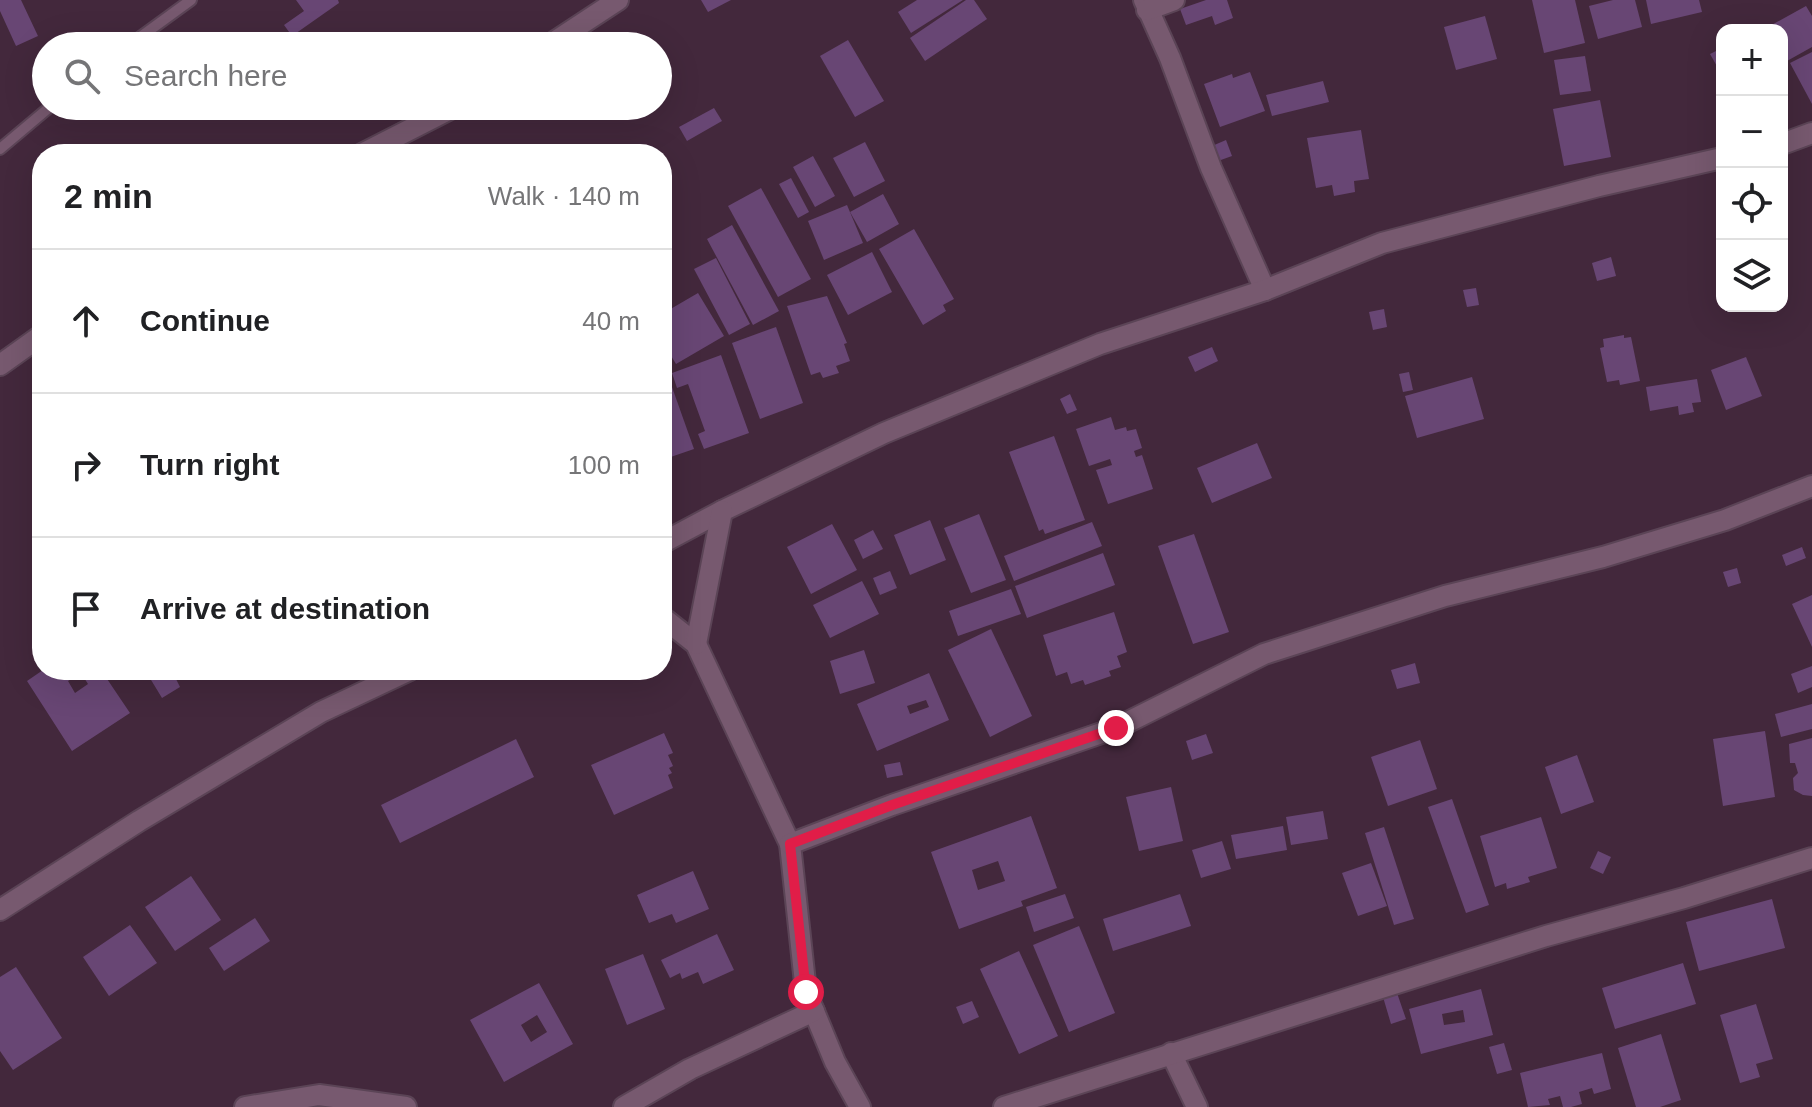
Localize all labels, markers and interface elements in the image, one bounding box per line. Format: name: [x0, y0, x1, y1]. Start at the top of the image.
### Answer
map controls: [1716, 24, 1788, 312]
button: +: [1716, 24, 1788, 96]
search box: [32, 32, 672, 120]
icon: search: [60, 54, 104, 98]
text: Search here: [124, 59, 287, 92]
button: −: [1716, 96, 1788, 168]
button: locate: [1716, 168, 1788, 240]
text: 2 min: [64, 177, 153, 215]
text: Walk · 140 m: [488, 181, 640, 211]
button: layers: [1716, 240, 1788, 312]
icon: ahead: [64, 299, 108, 343]
text: Continue: [140, 304, 270, 337]
text: 40 m: [582, 306, 640, 336]
icon: right: [64, 443, 108, 487]
text: Turn right: [140, 448, 279, 481]
text: 100 m: [568, 450, 640, 480]
icon: arrive: [64, 587, 108, 631]
text: Arrive at destination: [140, 592, 430, 625]
route end: [1098, 710, 1134, 746]
route start: [788, 974, 824, 1010]

